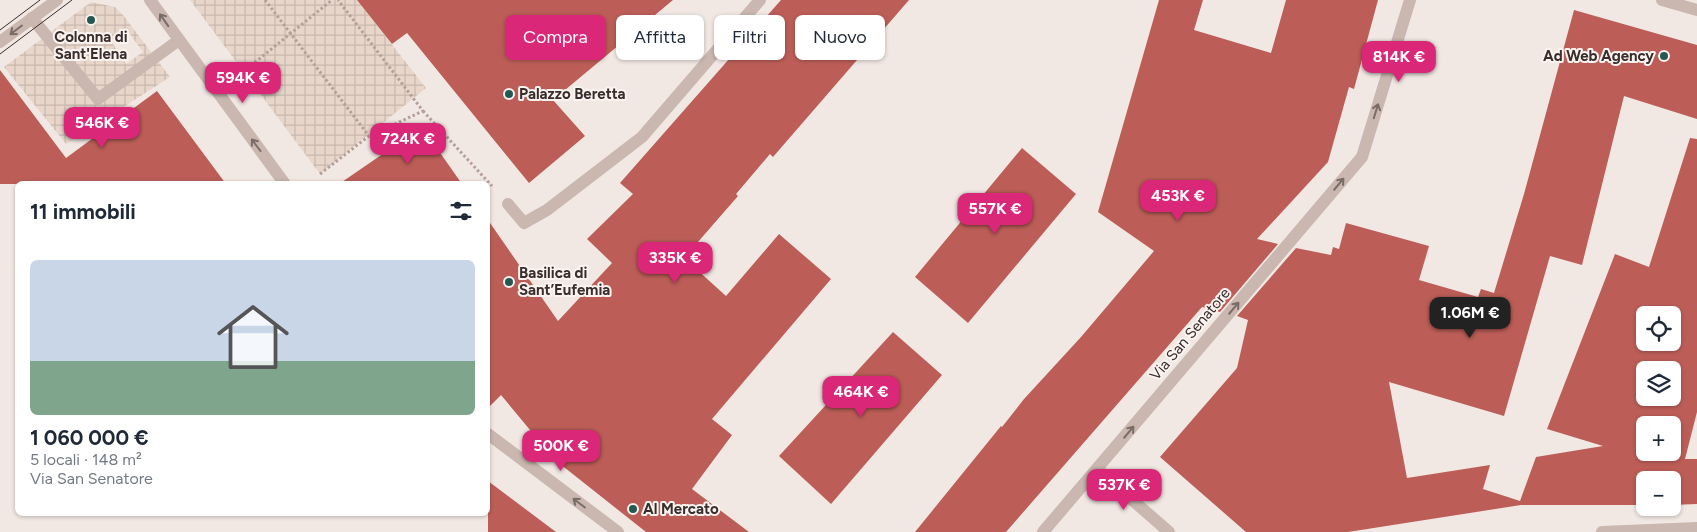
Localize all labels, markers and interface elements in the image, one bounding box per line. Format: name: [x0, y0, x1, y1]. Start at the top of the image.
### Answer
one-way arrow: [159, 13, 169, 27]
marker: Colonna di Sant'Elena: [85, 14, 97, 26]
chip: Compra: [505, 15, 606, 60]
chip: Affitta: [616, 15, 704, 60]
chip: Filtri: [714, 15, 785, 60]
chip: Nuovo: [795, 15, 885, 60]
one-way arrow: [9, 25, 23, 35]
place label: Colonna di Sant'Elena: [54, 28, 128, 63]
pin: 814K €: [1358, 41, 1440, 83]
text: 814K €: [1373, 47, 1425, 66]
place label: Ad Web Agency: [1543, 47, 1654, 65]
marker: Ad Web Agency: [1658, 50, 1670, 62]
pin: 594K €: [202, 62, 284, 104]
text: 594K €: [216, 68, 270, 87]
place label: Palazzo Beretta: [519, 85, 626, 103]
marker: Palazzo Beretta: [503, 88, 515, 100]
one-way arrow: [1372, 103, 1382, 119]
pin: 546K €: [61, 106, 143, 149]
text: 546K €: [75, 113, 129, 132]
pin: 724K €: [367, 122, 449, 165]
text: 724K €: [381, 129, 435, 148]
one-way arrow: [250, 139, 261, 152]
one-way arrow: [1334, 178, 1345, 191]
pin: 453K €: [1137, 180, 1219, 222]
text: 453K €: [1151, 186, 1205, 205]
pin: 557K €: [954, 192, 1036, 235]
icon: filters: [447, 197, 475, 225]
text: 11 immobili: [30, 199, 136, 224]
text: 557K €: [968, 199, 1022, 218]
pin: 335K €: [634, 242, 716, 284]
text: 335K €: [649, 248, 701, 267]
place label: Basilica di Sant’Eufemia: [519, 264, 610, 299]
marker: Basilica di Sant’Eufemia: [503, 276, 515, 288]
street label: Via San Senatore: [1146, 284, 1234, 384]
icon: home: [208, 292, 298, 382]
pin: 1.06M €: [1424, 296, 1516, 339]
one-way arrow: [1228, 302, 1239, 315]
text: 1.06M €: [1440, 303, 1500, 322]
map controls: [1636, 306, 1681, 516]
button: locate: [1636, 306, 1681, 351]
button: layers: [1636, 361, 1681, 406]
pin: 464K €: [820, 376, 902, 418]
text: 464K €: [833, 382, 889, 401]
button: +: [1636, 416, 1681, 461]
text: 1 060 000 €: [30, 425, 149, 450]
one-way arrow: [1123, 426, 1134, 439]
pin: 500K €: [520, 430, 602, 472]
text: 500K €: [533, 436, 589, 455]
text: 5 locali · 148 m²: [30, 450, 142, 469]
pin: 537K €: [1083, 468, 1165, 511]
text: Via San Senatore: [30, 469, 153, 488]
button: −: [1636, 471, 1681, 516]
text: 537K €: [1098, 475, 1150, 494]
one-way arrow: [573, 497, 586, 508]
place label: Al Mercato: [643, 500, 719, 518]
marker: Al Mercato: [627, 503, 639, 515]

